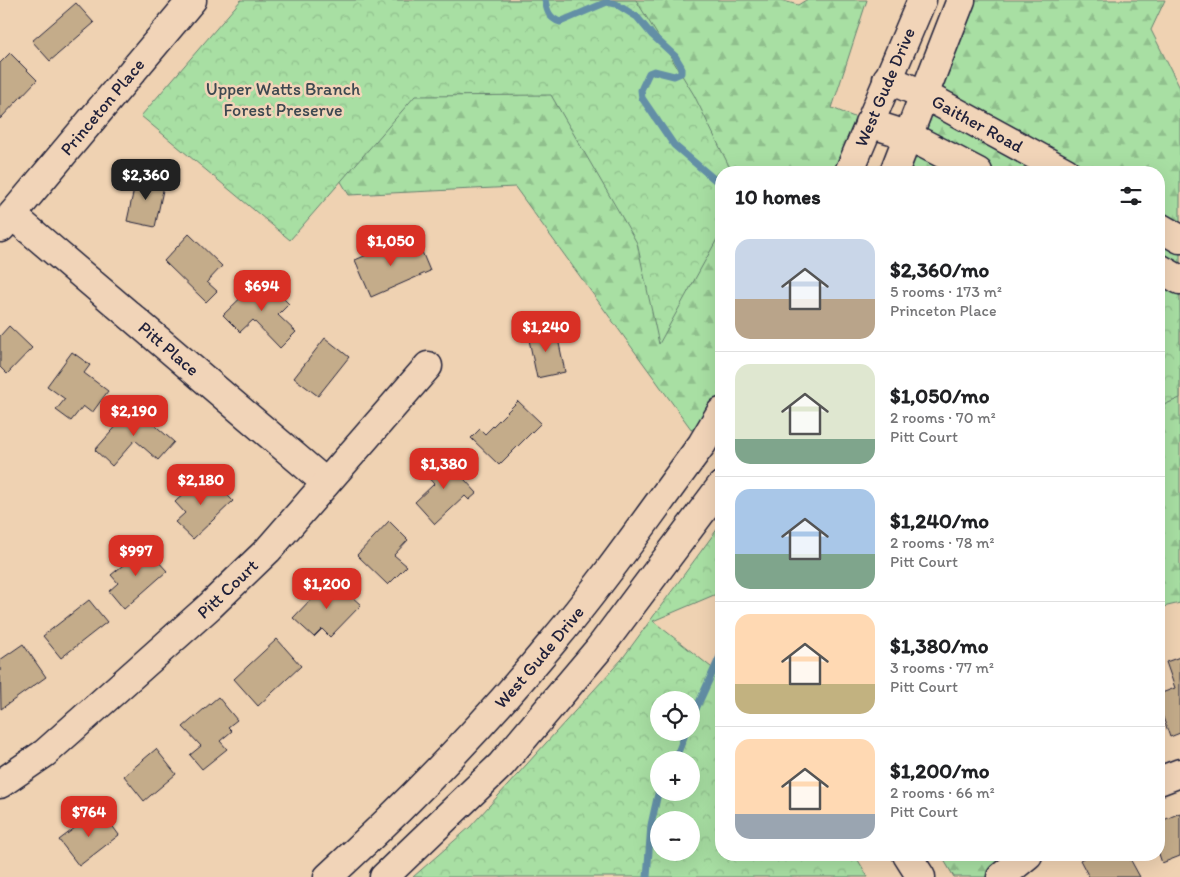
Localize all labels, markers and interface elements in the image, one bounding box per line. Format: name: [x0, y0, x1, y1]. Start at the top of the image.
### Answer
street label: West Gude Drive: [850, 24, 920, 150]
street label: Princeton Place: [55, 54, 149, 160]
park label: Upper Watts Branch Forest Preserve: [206, 78, 360, 121]
street label: Gaither Road: [928, 90, 1027, 158]
pin: $2,360: [105, 158, 187, 201]
text: $2,360: [122, 165, 170, 184]
icon: filters: [1117, 182, 1145, 210]
text: 10 homes: [735, 184, 821, 209]
pin: $1,050: [350, 224, 432, 267]
text: $1,050: [367, 231, 415, 250]
text: $2,360/mo: [890, 257, 989, 282]
icon: home: [775, 259, 835, 319]
pin: $694: [232, 270, 292, 312]
text: $694: [245, 276, 279, 295]
text: 5 rooms · 173 m²: [890, 282, 1002, 301]
text: Princeton Place: [890, 301, 997, 320]
pin: $1,240: [505, 310, 587, 353]
street label: Pitt Place: [134, 317, 204, 381]
text: $1,240: [522, 317, 570, 336]
text: $1,050/mo: [890, 383, 989, 408]
icon: home: [775, 384, 835, 444]
pin: $2,190: [93, 394, 175, 437]
text: $2,190: [111, 401, 157, 420]
text: 2 rooms · 70 m²: [890, 408, 996, 427]
text: Pitt Court: [890, 427, 958, 446]
pin: $1,380: [403, 448, 485, 490]
text: $1,380: [421, 454, 467, 473]
pin: $2,180: [160, 464, 242, 506]
text: $2,180: [178, 470, 224, 489]
text: $1,240/mo: [890, 508, 989, 533]
icon: home: [775, 509, 835, 569]
text: 2 rooms · 78 m²: [890, 533, 995, 552]
pin: $997: [106, 534, 166, 577]
text: $997: [120, 541, 152, 560]
text: Pitt Court: [890, 552, 958, 571]
street label: Pitt Court: [192, 554, 263, 623]
pin: $1,200: [286, 568, 368, 610]
text: $1,200: [303, 574, 351, 593]
street label: West Gude Drive: [490, 601, 589, 713]
text: $1,380/mo: [890, 633, 988, 658]
icon: home: [775, 634, 835, 694]
text: 3 rooms · 77 m²: [890, 658, 994, 677]
text: Pitt Court: [890, 677, 958, 696]
map controls: [650, 691, 700, 861]
button: locate: [650, 691, 700, 741]
button: +: [650, 751, 700, 801]
text: $1,200/mo: [890, 758, 989, 783]
icon: home: [775, 759, 835, 819]
text: 2 rooms · 66 m²: [890, 783, 995, 802]
pin: $764: [59, 796, 119, 838]
text: $764: [72, 802, 106, 821]
text: Pitt Court: [890, 802, 958, 821]
button: −: [650, 811, 700, 861]

